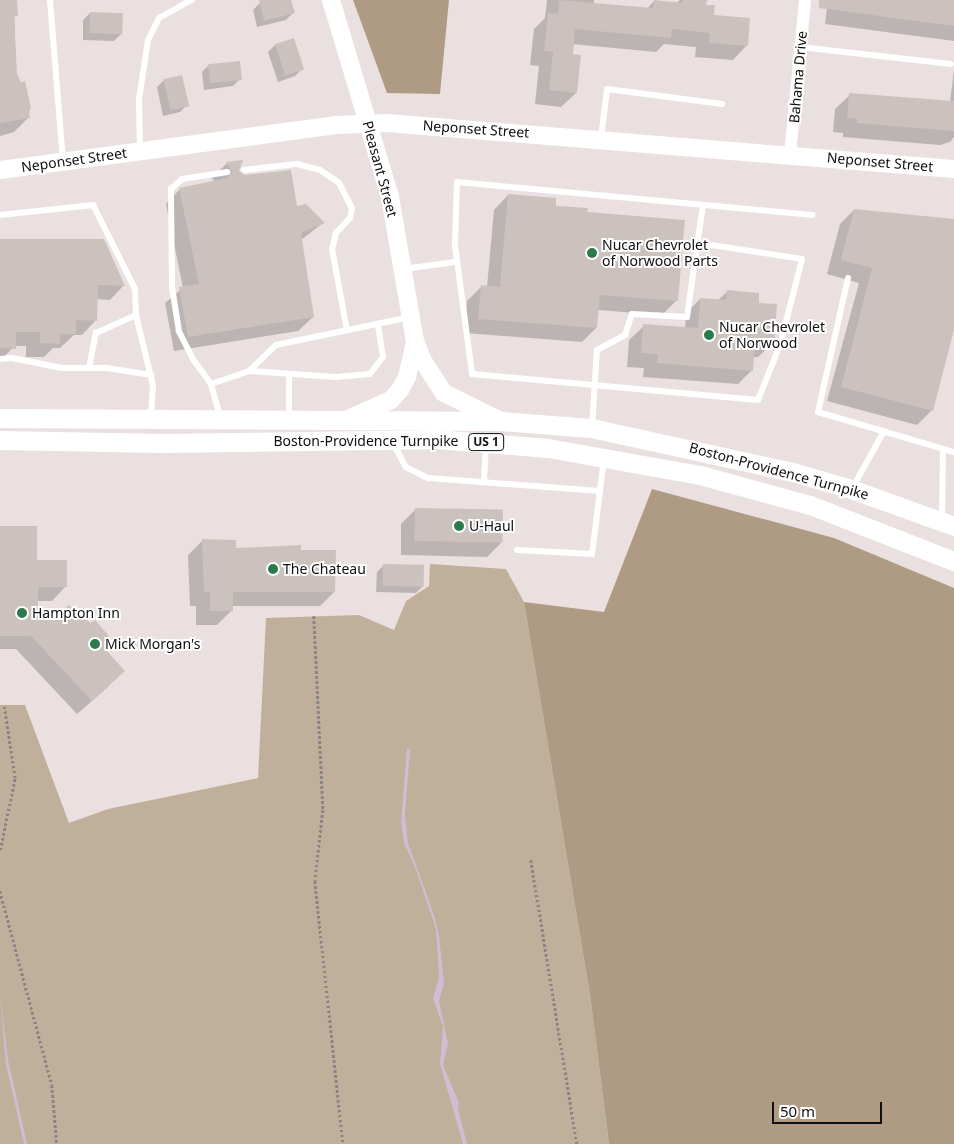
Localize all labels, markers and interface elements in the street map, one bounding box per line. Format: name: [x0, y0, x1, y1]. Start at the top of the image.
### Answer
street label: Bahama Drive: [786, 30, 810, 124]
street label: Neponset Street: [422, 117, 530, 141]
street label: Pleasant Street: [359, 119, 401, 219]
street label: Neponset Street: [20, 144, 128, 176]
street label: Neponset Street: [826, 149, 934, 175]
place label: Nucar Chevrolet of Norwood Parts: [602, 237, 718, 270]
marker: Nucar Chevrolet of Norwood Parts: [586, 247, 598, 259]
place label: Nucar Chevrolet of Norwood: [719, 319, 825, 352]
marker: Nucar Chevrolet of Norwood: [703, 329, 715, 341]
road number: US 1: [467, 432, 505, 452]
street label: Boston-Providence Turnpike: [273, 433, 459, 449]
street label: Boston-Providence Turnpike: [687, 439, 871, 503]
place label: U-Haul: [469, 518, 514, 534]
marker: U-Haul: [453, 520, 465, 532]
place label: The Chateau: [283, 561, 366, 577]
marker: The Chateau: [267, 563, 279, 575]
place label: Hampton Inn: [32, 605, 120, 621]
marker: Hampton Inn: [16, 607, 28, 619]
place label: Mick Morgan's: [105, 636, 200, 652]
marker: Mick Morgan's: [89, 638, 101, 650]
scale bar: [774, 1092, 884, 1124]
text: 50 m: [780, 1101, 815, 1121]

